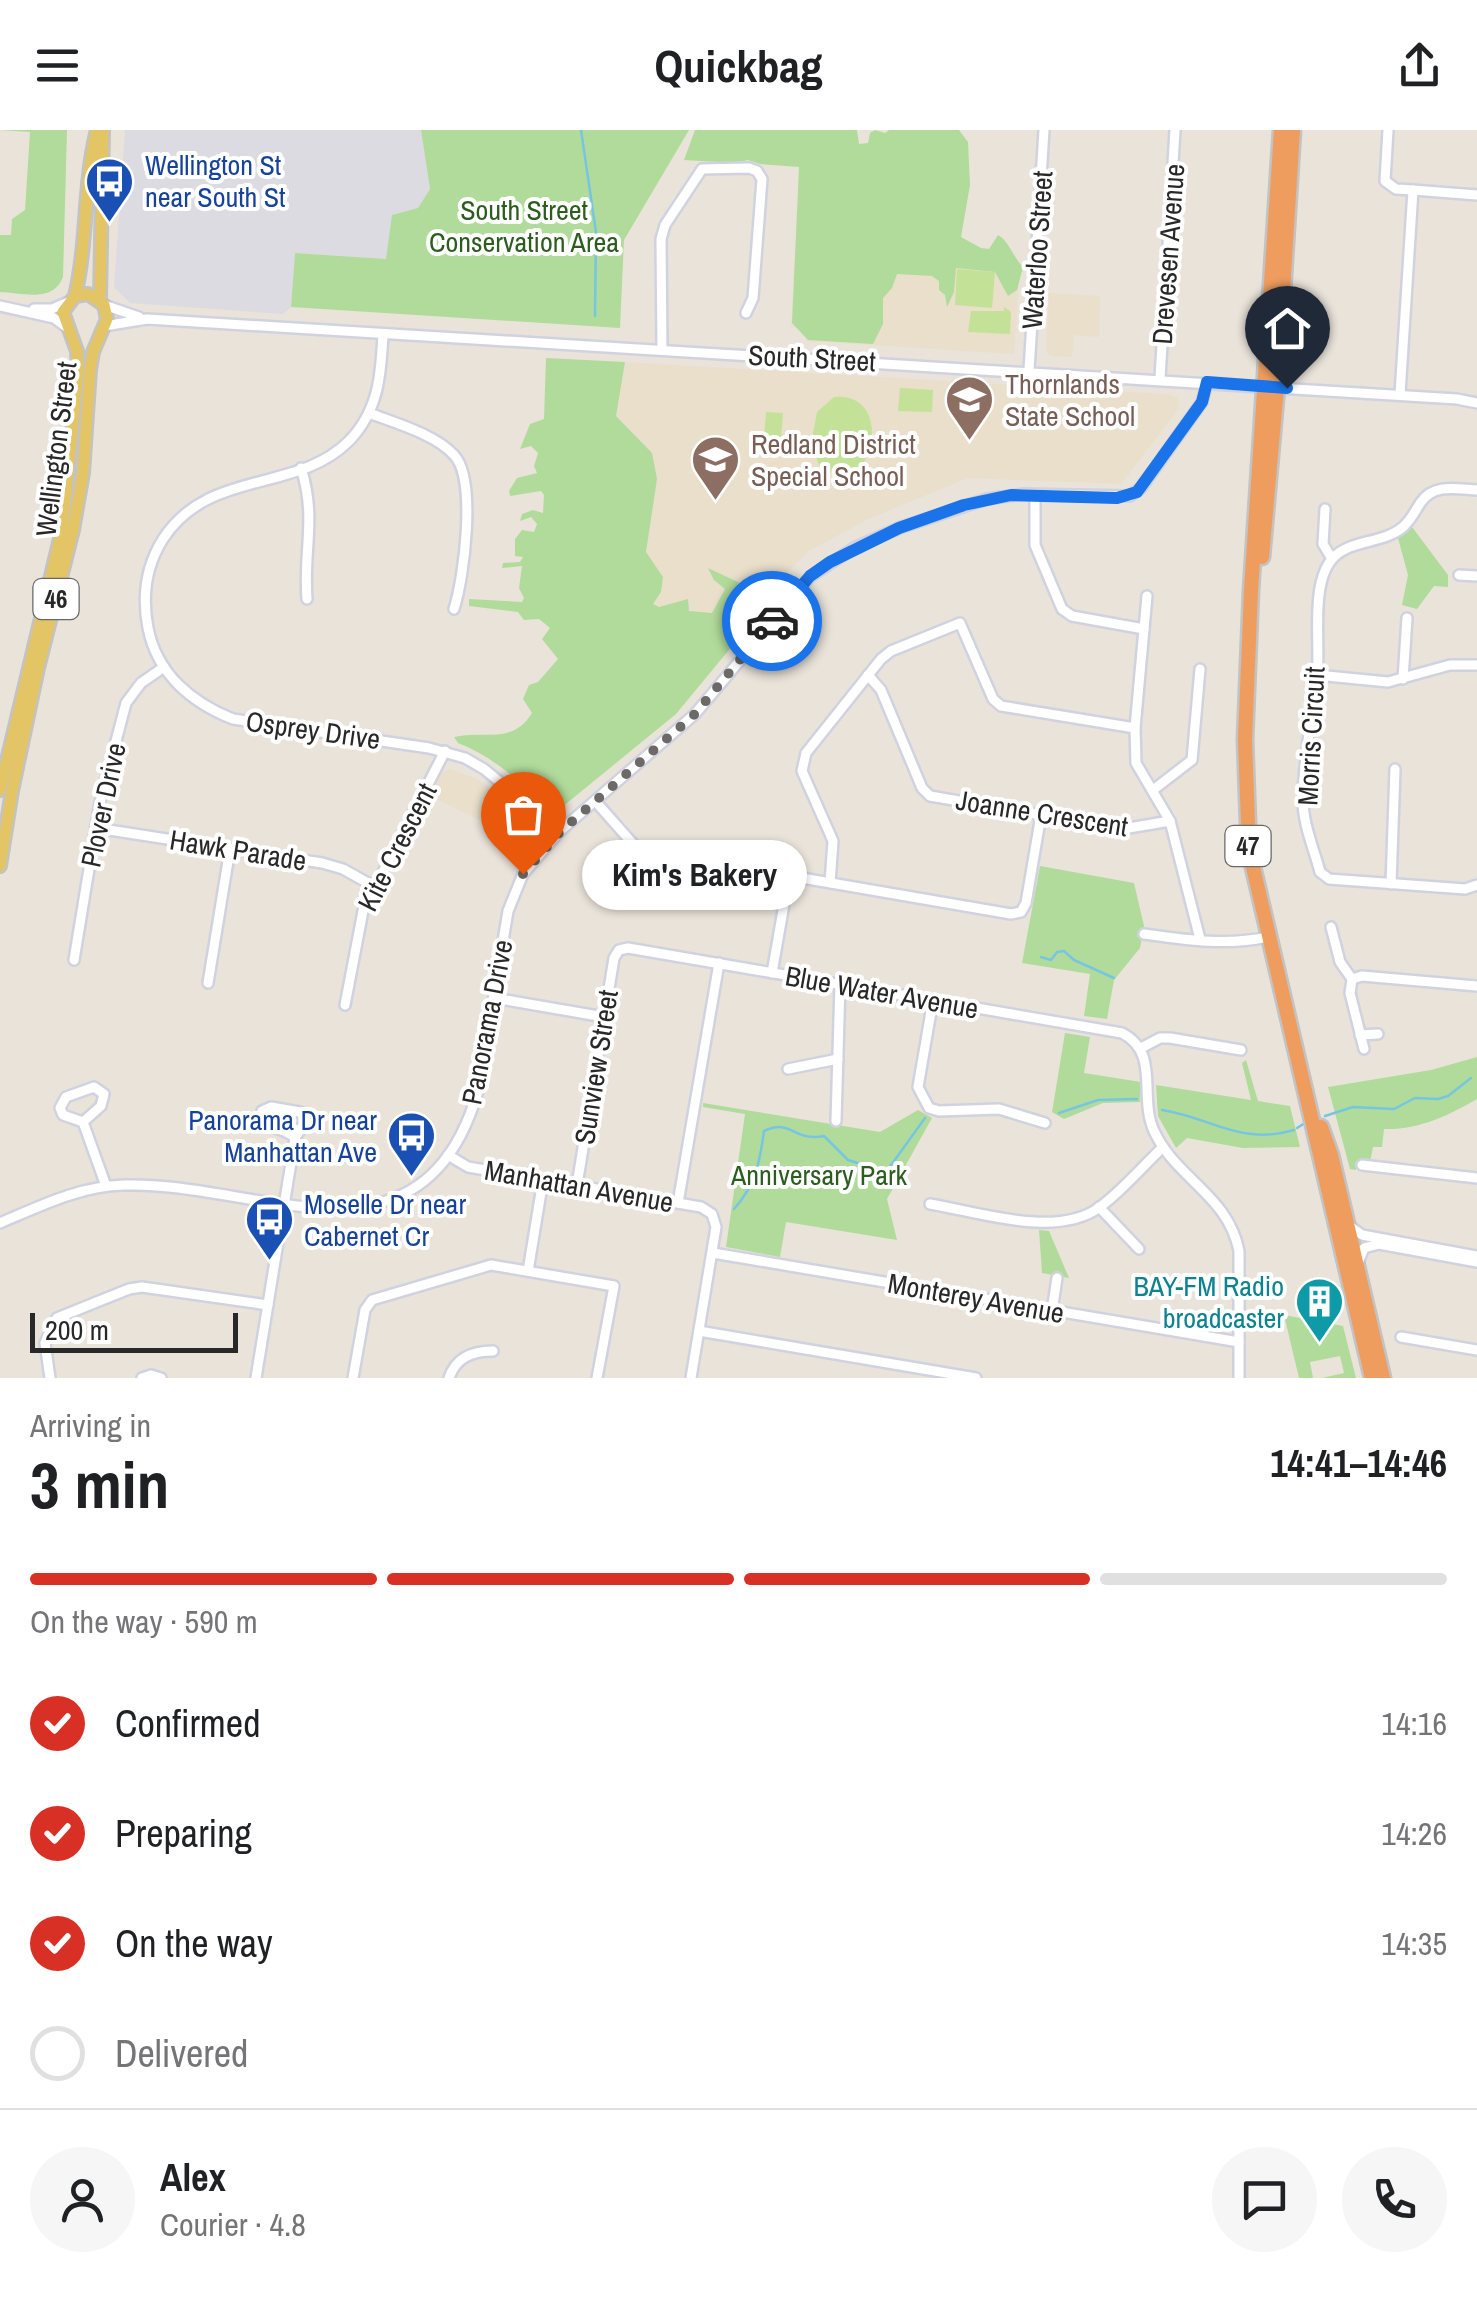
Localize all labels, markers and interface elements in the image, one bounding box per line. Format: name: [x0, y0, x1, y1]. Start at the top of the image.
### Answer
text: Quickbag: [654, 35, 823, 96]
icon: menu: [30, 38, 85, 93]
icon: share: [1392, 38, 1447, 93]
place label: Wellington St near South St: [145, 146, 285, 216]
bus stop icon: Wellington St near South St: [84, 155, 136, 223]
street label: Drevesen Avenue: [1143, 162, 1193, 346]
street label: Waterloo Street: [1013, 170, 1061, 330]
park label: South Street Conservation Area: [429, 191, 619, 261]
pin: [1245, 286, 1330, 389]
icon: home: [1260, 301, 1315, 356]
street label: South Street: [747, 336, 877, 380]
street label: Wellington Street: [26, 359, 86, 539]
place label: Thornlands State School: [1005, 365, 1135, 435]
school or university icon: Thornlands State School: [944, 374, 996, 442]
place label: Redland District Special School: [751, 425, 916, 495]
school or university icon: Redland District Special School: [690, 434, 742, 502]
courier: [722, 571, 822, 671]
road number: 46: [34, 579, 78, 619]
icon: car: [745, 594, 800, 649]
street label: Morris Circuit: [1288, 666, 1334, 806]
street label: Osprey Drive: [243, 702, 383, 758]
street label: Plover Drive: [71, 739, 135, 871]
pin: [481, 772, 566, 875]
street label: Kite Crescent: [348, 776, 446, 918]
street label: Joanne Crescent: [953, 781, 1131, 845]
icon: bag: [496, 787, 551, 842]
street label: Hawk Parade: [167, 820, 309, 880]
road number: 47: [1226, 826, 1270, 866]
callout: Kim's Bakery: [583, 839, 808, 909]
text: Kim's Bakery: [612, 853, 777, 896]
street label: Panorama Drive: [452, 936, 522, 1108]
street label: Blue Water Avenue: [783, 956, 981, 1028]
street label: Sunview Street: [565, 987, 627, 1147]
place label: Panorama Dr near Manhattan Ave: [188, 1101, 377, 1171]
bus stop icon: Panorama Dr near Manhattan Ave: [386, 1110, 438, 1178]
street label: Manhattan Avenue: [482, 1151, 676, 1221]
park label: Anniversary Park: [730, 1156, 908, 1194]
place label: Moselle Dr near Cabernet Cr: [304, 1185, 466, 1255]
bus stop icon: Moselle Dr near Cabernet Cr: [243, 1194, 295, 1262]
street label: Monterey Avenue: [885, 1264, 1067, 1332]
place label: BAY-FM Radio broadcaster: [1133, 1267, 1284, 1337]
building icon: BAY-FM Radio broadcaster: [1293, 1276, 1345, 1344]
scale bar: [30, 1308, 238, 1352]
text: 200 m: [45, 1311, 109, 1349]
text: Arriving in: [30, 1404, 151, 1447]
text: 14:41–14:46: [1270, 1438, 1447, 1489]
text: 3 min: [30, 1441, 169, 1528]
text: On the way · 590 m: [30, 1600, 258, 1643]
icon: check: [30, 1696, 85, 1751]
text: Confirmed: [115, 1698, 260, 1749]
text: 14:16: [1381, 1702, 1447, 1745]
icon: check: [30, 1806, 85, 1861]
text: Preparing: [115, 1808, 252, 1859]
text: 14:26: [1381, 1812, 1447, 1855]
icon: check: [30, 1916, 85, 1971]
text: On the way: [115, 1918, 273, 1969]
text: 14:35: [1381, 1922, 1447, 1965]
text: Delivered: [115, 2028, 248, 2079]
button: person: [30, 2147, 135, 2252]
button: chat: [1212, 2147, 1317, 2252]
button: phone: [1342, 2147, 1447, 2252]
text: Alex: [160, 2152, 226, 2203]
text: Courier · 4.8: [160, 2203, 306, 2246]

